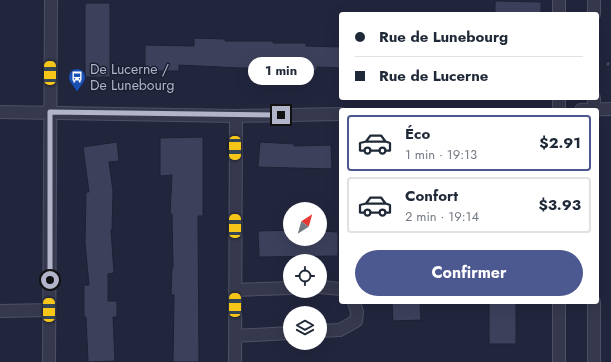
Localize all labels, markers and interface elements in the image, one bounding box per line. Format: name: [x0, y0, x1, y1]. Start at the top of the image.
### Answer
text: Rue de Lunebourg: [379, 26, 508, 48]
callout: 1 min: [248, 57, 314, 85]
place label: De Lucerne / De Lunebourg: [90, 59, 174, 95]
car: [44, 61, 56, 85]
text: 1 min: [265, 61, 297, 80]
text: Rue de Lucerne: [379, 65, 488, 87]
bus stop icon: De Lucerne / De Lunebourg: [67, 67, 87, 92]
route end: [272, 106, 290, 124]
text: Éco: [405, 123, 430, 145]
icon: car: [357, 125, 393, 161]
text: $2.91: [539, 132, 581, 154]
car: [229, 136, 241, 160]
text: 1 min · 19:13: [405, 145, 477, 164]
text: Confort: [405, 185, 458, 207]
icon: car: [357, 187, 393, 223]
text: $3.93: [538, 194, 581, 216]
north arrow: [283, 202, 327, 246]
map controls: [283, 202, 327, 350]
text: 2 min · 19:14: [405, 207, 479, 226]
car: [229, 214, 241, 238]
button: Confirmer: [355, 250, 583, 296]
button: locate: [283, 254, 327, 298]
route start: [41, 271, 59, 289]
car: [229, 293, 241, 317]
car: [43, 298, 55, 322]
button: layers: [283, 306, 327, 350]

